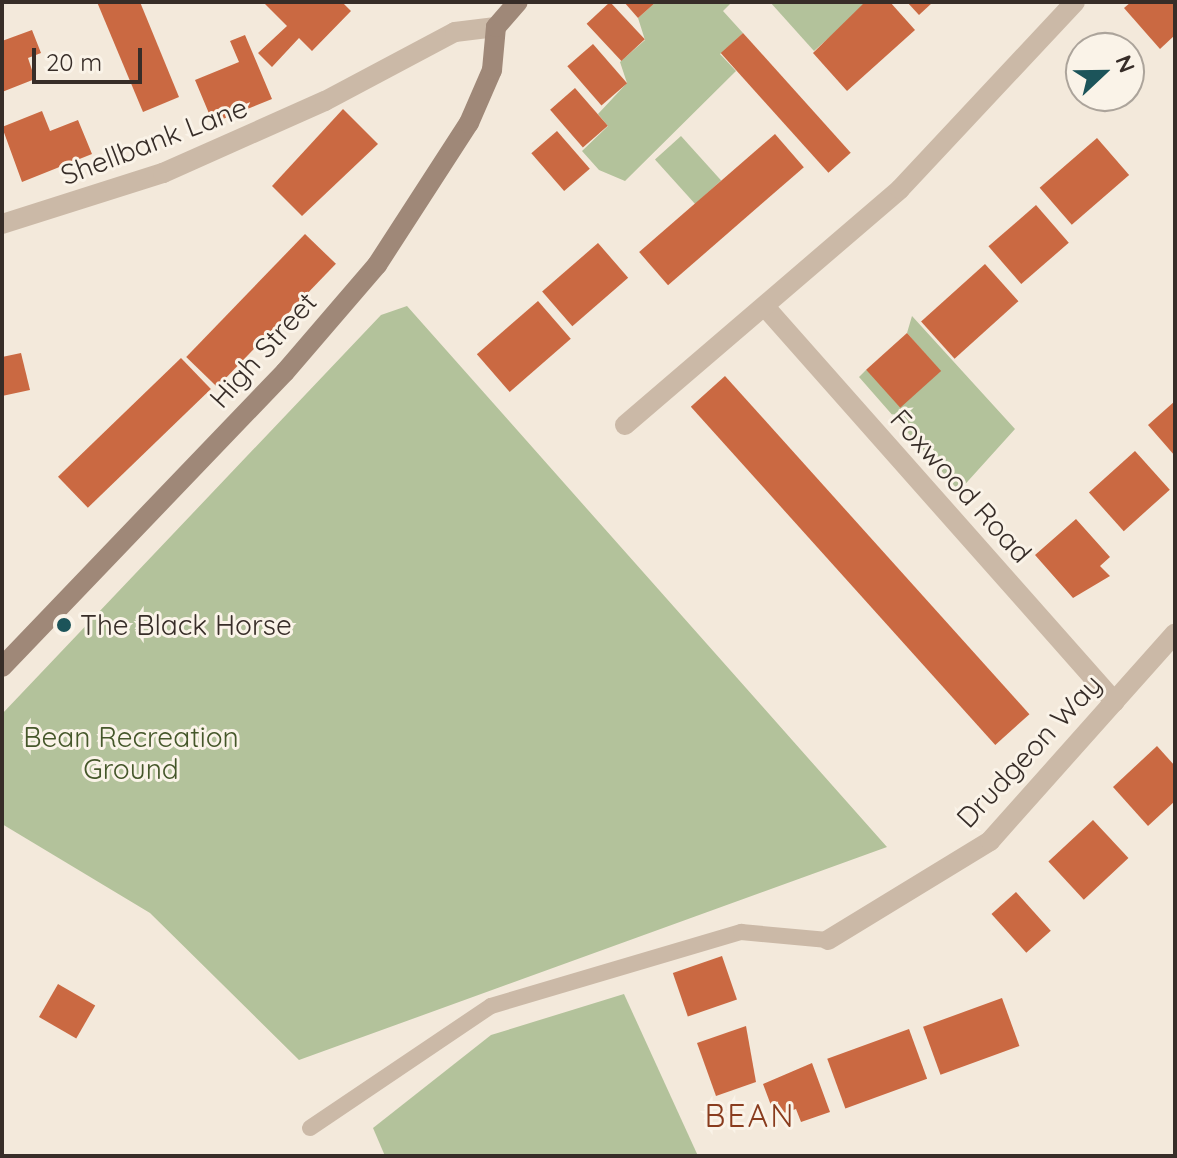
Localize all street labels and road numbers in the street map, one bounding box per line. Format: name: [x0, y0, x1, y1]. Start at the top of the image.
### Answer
street label: Shellbank Lane: [56, 90, 252, 192]
street label: High Street: [202, 285, 324, 415]
street label: Foxwood Road: [883, 402, 1039, 570]
street label: Drudgeon Way: [950, 668, 1108, 834]

